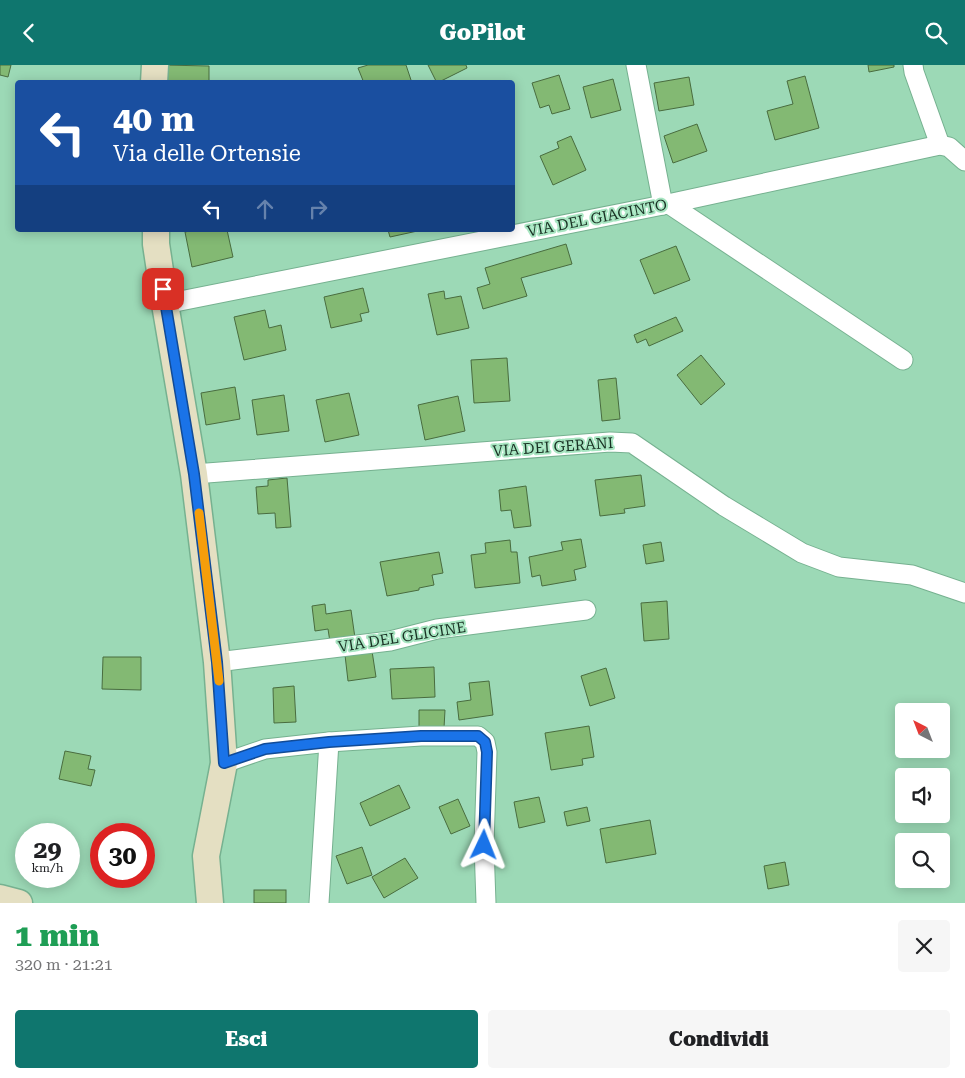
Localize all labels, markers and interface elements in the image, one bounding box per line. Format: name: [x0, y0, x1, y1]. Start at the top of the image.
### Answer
icon: back: [15, 19, 43, 47]
icon: search: [922, 19, 950, 47]
text: GoPilot: [439, 20, 526, 45]
text: 40 m: [113, 99, 195, 140]
icon: left: [30, 100, 95, 165]
text: Via delle Ortensie: [113, 141, 301, 166]
icon: left: [198, 195, 226, 223]
icon: ahead: [251, 195, 279, 223]
icon: right: [304, 195, 332, 223]
street label: VIA DEL GIACINTO: [526, 196, 669, 240]
pin: [142, 268, 184, 310]
icon: arrive: [149, 275, 177, 303]
street label: VIA DEI GERANI: [492, 434, 614, 460]
street label: VIA DEL GLICINE: [337, 618, 467, 656]
north arrow: [895, 703, 950, 757]
map controls: [895, 703, 950, 888]
button: sound: [895, 768, 950, 823]
position arrow: [457, 818, 509, 870]
speed limit sign: 30: [90, 823, 155, 888]
button: search: [895, 833, 950, 888]
text: 29: [33, 835, 62, 864]
text: km/h: [31, 861, 64, 875]
text: 1 min: [15, 918, 99, 953]
button: close: [898, 920, 950, 972]
text: 320 m · 21:21: [15, 955, 113, 974]
button: Esci: [15, 1010, 478, 1068]
button: Condividi: [488, 1010, 950, 1068]

